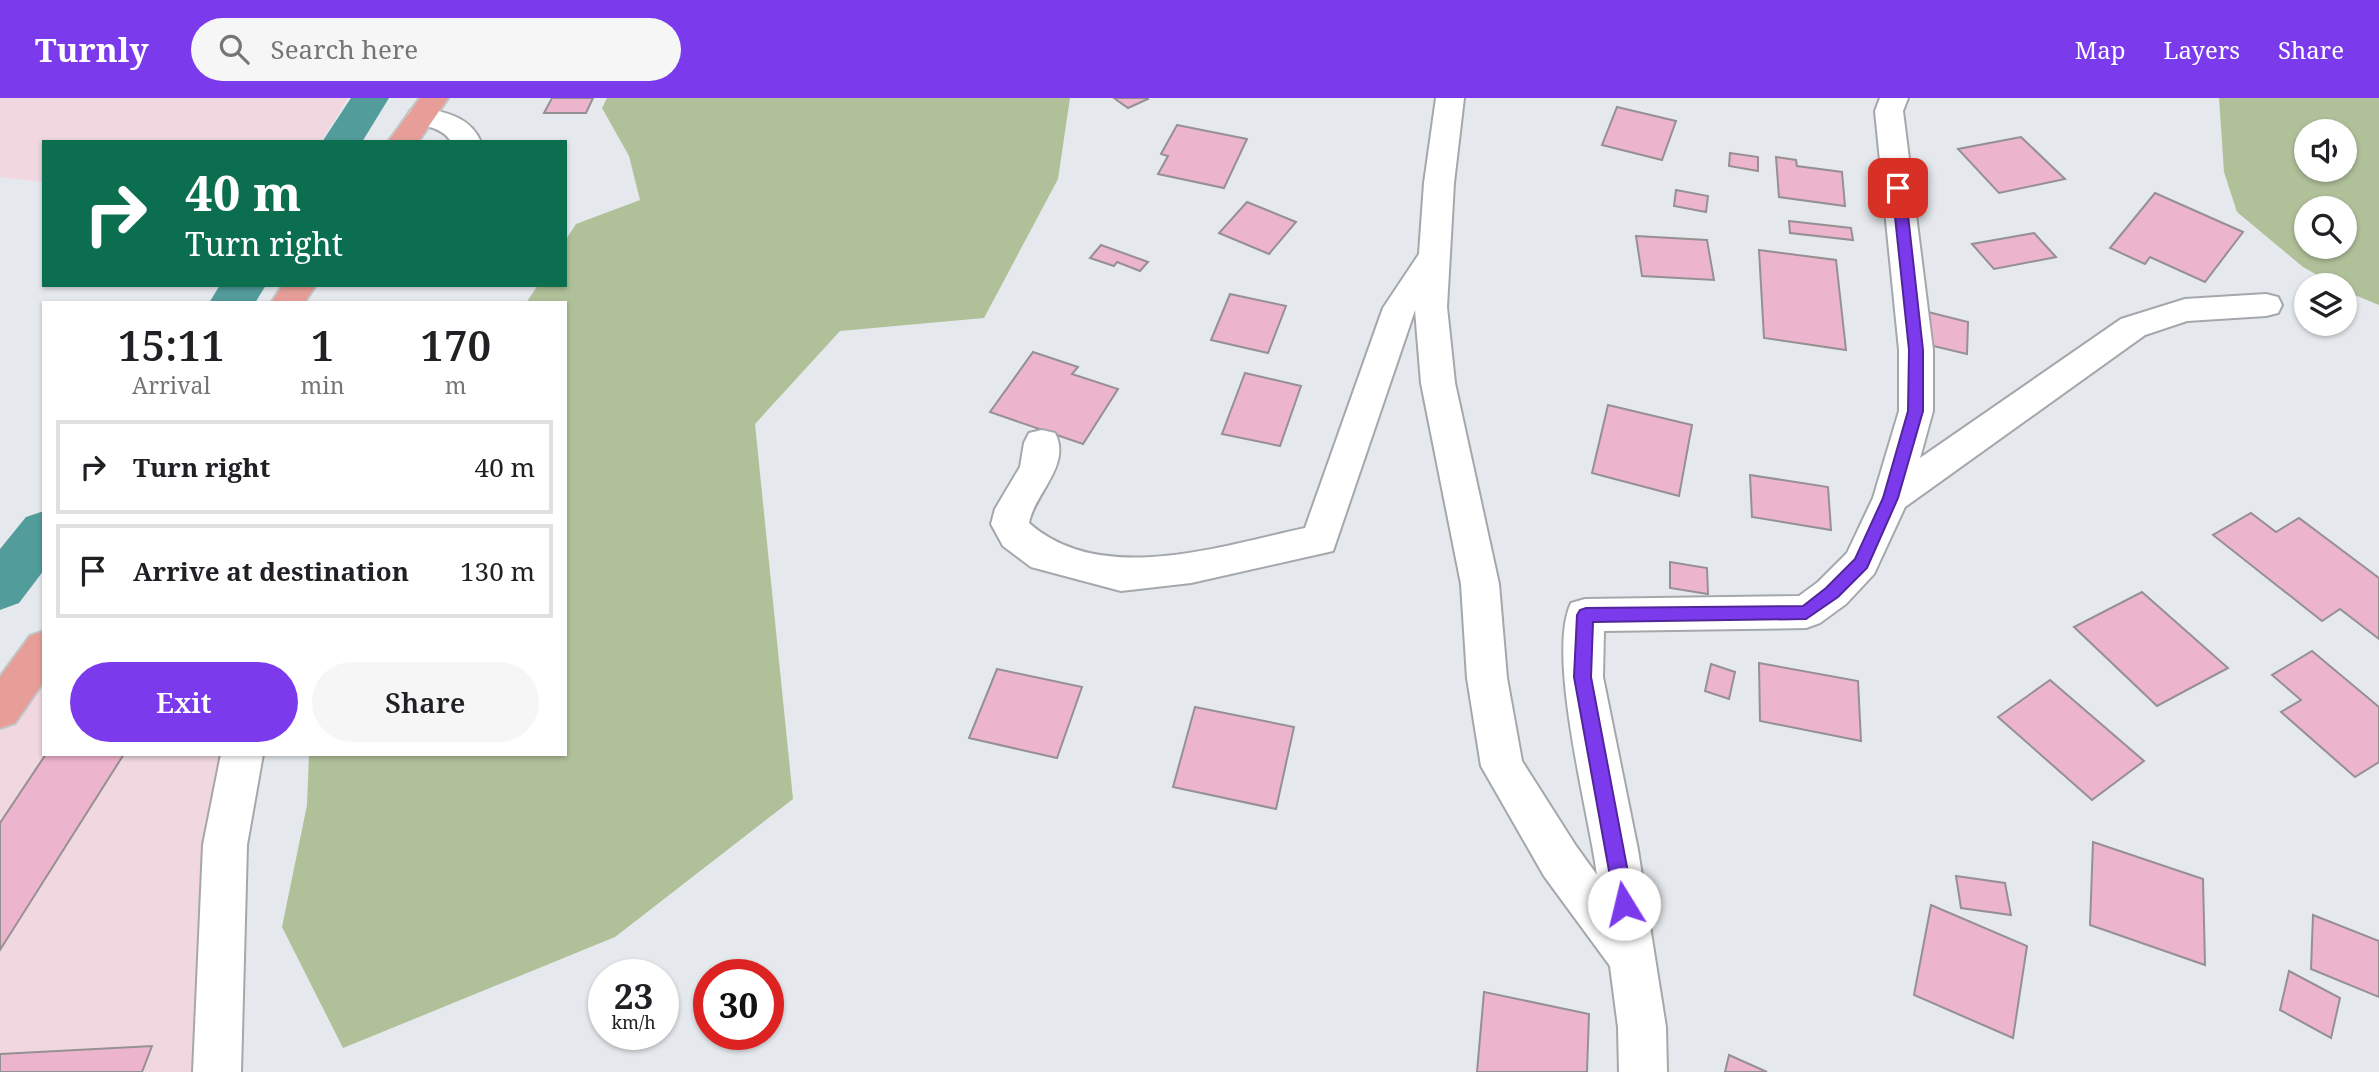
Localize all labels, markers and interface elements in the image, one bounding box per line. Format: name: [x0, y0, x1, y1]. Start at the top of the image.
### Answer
search box: [191, 18, 681, 81]
text: Turnly: [35, 27, 149, 72]
icon: search: [215, 30, 253, 68]
text: Search here: [271, 31, 418, 67]
text: Map: [2075, 33, 2126, 66]
text: Layers: [2164, 33, 2240, 66]
text: Share: [2278, 33, 2344, 66]
map controls: [2294, 119, 2357, 336]
button: sound: [2294, 119, 2357, 182]
pin: [1868, 158, 1928, 218]
text: 40 m: [185, 159, 301, 225]
icon: right: [70, 168, 161, 259]
icon: arrive: [1879, 169, 1917, 207]
button: search: [2294, 196, 2357, 259]
text: Turn right: [185, 222, 343, 265]
button: layers: [2294, 273, 2357, 336]
text: 15:11: [118, 316, 225, 373]
text: 1: [311, 316, 334, 373]
text: 170: [420, 316, 491, 373]
text: Arrival: [132, 369, 211, 401]
text: min: [301, 369, 345, 401]
text: m: [445, 369, 467, 401]
icon: right: [74, 448, 112, 486]
text: Turn right: [133, 449, 270, 485]
text: 40 m: [475, 449, 535, 485]
icon: arrive: [74, 552, 112, 590]
text: Arrive at destination: [133, 553, 409, 589]
text: 130 m: [460, 553, 535, 589]
button: Exit: [70, 662, 298, 742]
button: Share: [312, 662, 539, 742]
position arrow: [1587, 867, 1661, 941]
speed limit sign: 30: [693, 959, 784, 1050]
text: 23: [614, 972, 653, 1019]
text: km/h: [611, 1010, 656, 1034]

